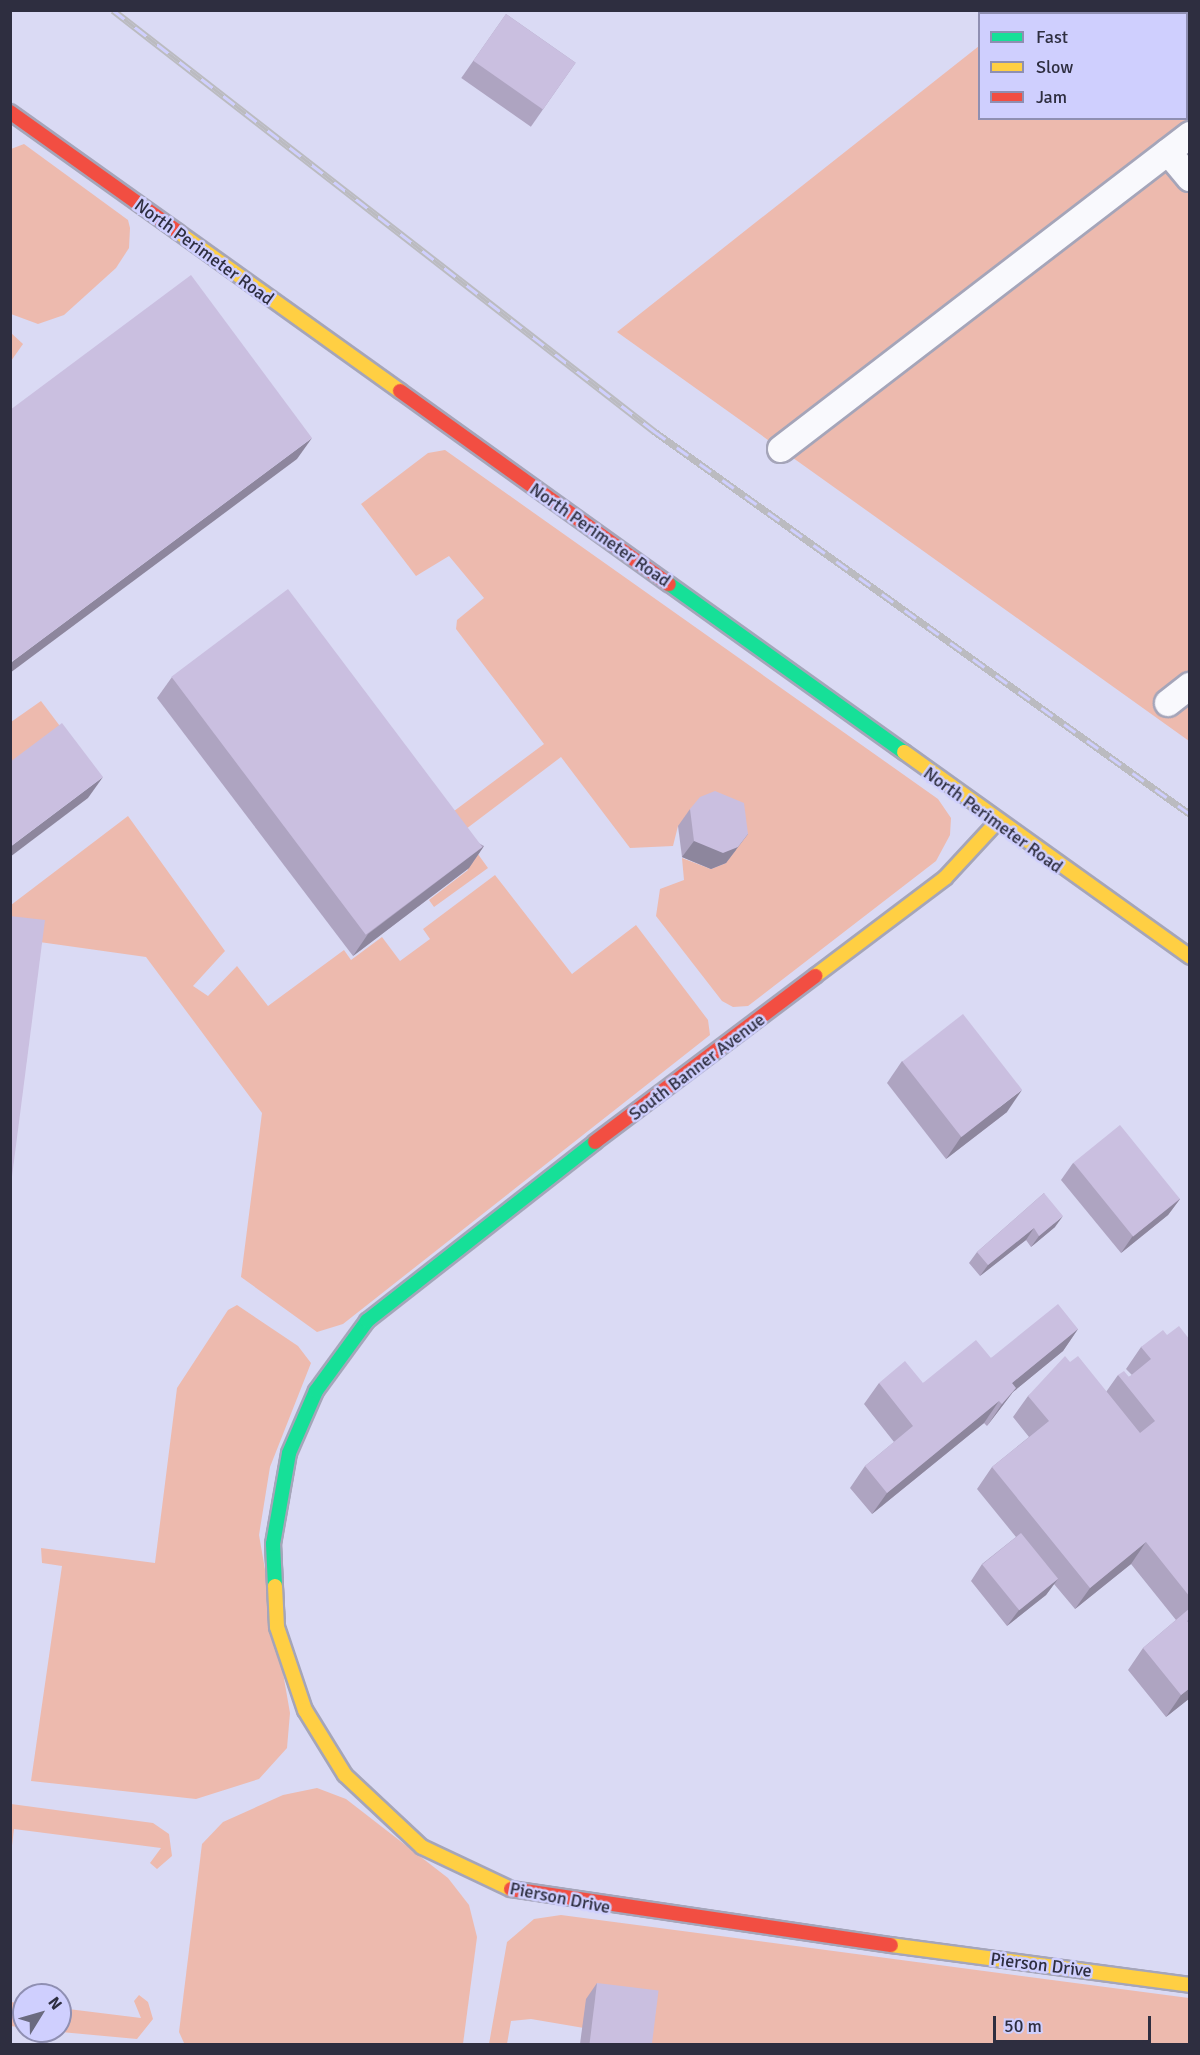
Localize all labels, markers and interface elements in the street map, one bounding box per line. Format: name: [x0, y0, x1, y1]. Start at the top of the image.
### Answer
legend: [978, 12, 1188, 120]
text: Fast: [1036, 26, 1068, 48]
text: Slow: [1036, 56, 1073, 78]
text: Jam: [1036, 86, 1067, 108]
street label: North Perimeter Road: [130, 194, 278, 310]
street label: North Perimeter Road: [525, 478, 675, 592]
street label: North Perimeter Road: [919, 762, 1067, 878]
street label: South Banner Avenue: [625, 1009, 769, 1125]
street label: Pierson Drive: [508, 1878, 612, 1918]
street label: Pierson Drive: [989, 1948, 1093, 1982]
north arrow: [12, 1983, 72, 2043]
text: N: [43, 1993, 66, 2014]
scale bar: [996, 2004, 1154, 2042]
text: 50 m: [1004, 2015, 1042, 2037]

